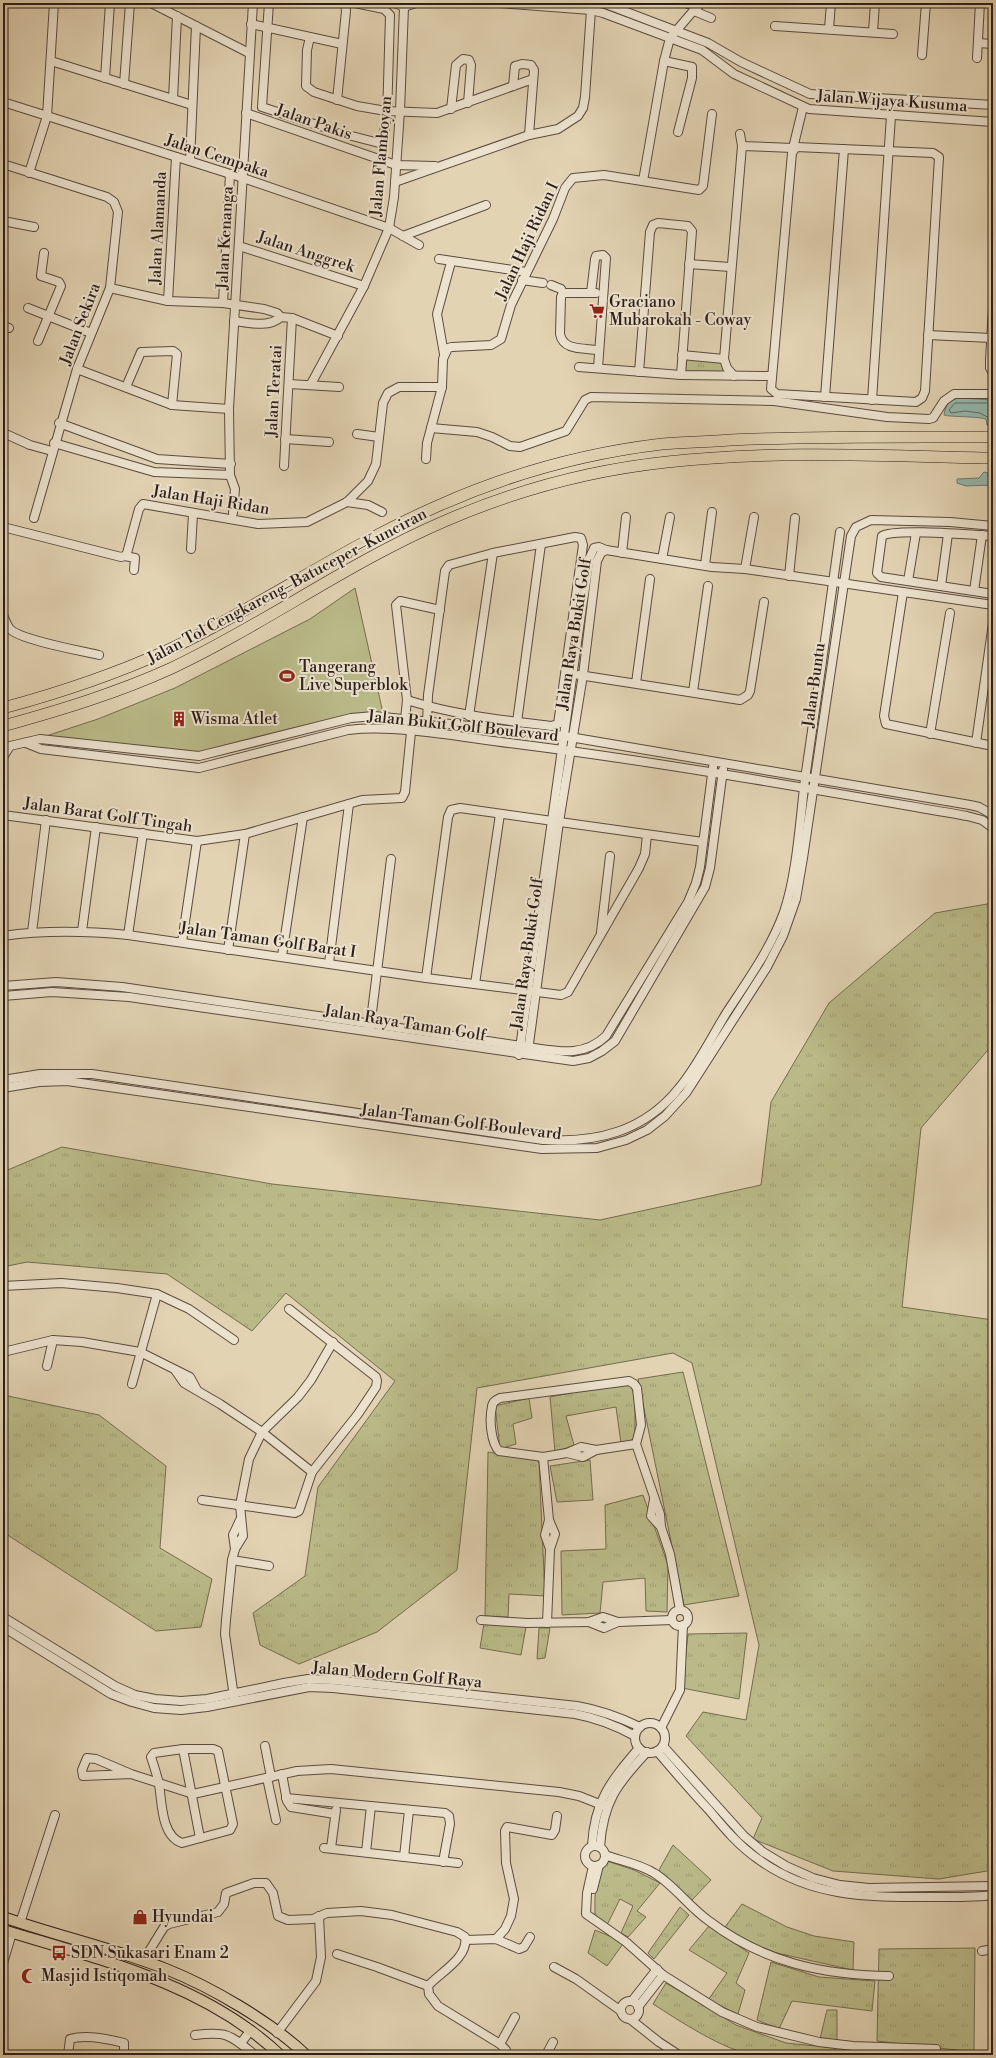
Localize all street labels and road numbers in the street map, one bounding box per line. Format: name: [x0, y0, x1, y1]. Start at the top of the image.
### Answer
street label: Jalan Wijaya Kusuma: [815, 86, 969, 116]
street label: Jalan Flamboyan: [366, 94, 396, 218]
street label: Jalan Pakis: [272, 99, 355, 144]
street label: Jalan Cempaka: [162, 130, 272, 182]
street label: Jalan Alamanda: [145, 170, 171, 286]
street label: Jalan Haji Ridan I: [491, 179, 563, 304]
street label: Jalan Kenanga: [212, 185, 238, 291]
street label: Jalan Anggrek: [254, 227, 359, 278]
street label: Jalan Sekira: [55, 279, 105, 369]
street label: Jalan Teratai: [262, 344, 286, 439]
street label: Jalan Haji Ridan: [150, 481, 271, 519]
street label: Jalan Tol Cengkareng–Batuceper–Kunciran: [143, 503, 431, 669]
street label: Jalan Raya Bukit Golf: [552, 556, 596, 712]
street label: Jalan Buntu: [798, 641, 830, 730]
street label: Jalan Bukit Golf Boulevard: [366, 706, 559, 746]
street label: Jalan Barat Golf Tingah: [21, 793, 194, 837]
street label: Jalan Raya Bukit Golf: [506, 876, 548, 1032]
street label: Jalan Taman Golf Barat I: [178, 918, 357, 962]
street label: Jalan Raya Taman Golf: [322, 1000, 489, 1046]
street label: Jalan Taman Golf Boulevard: [358, 1100, 563, 1144]
street label: Jalan Modern Golf Raya: [310, 1658, 484, 1692]

